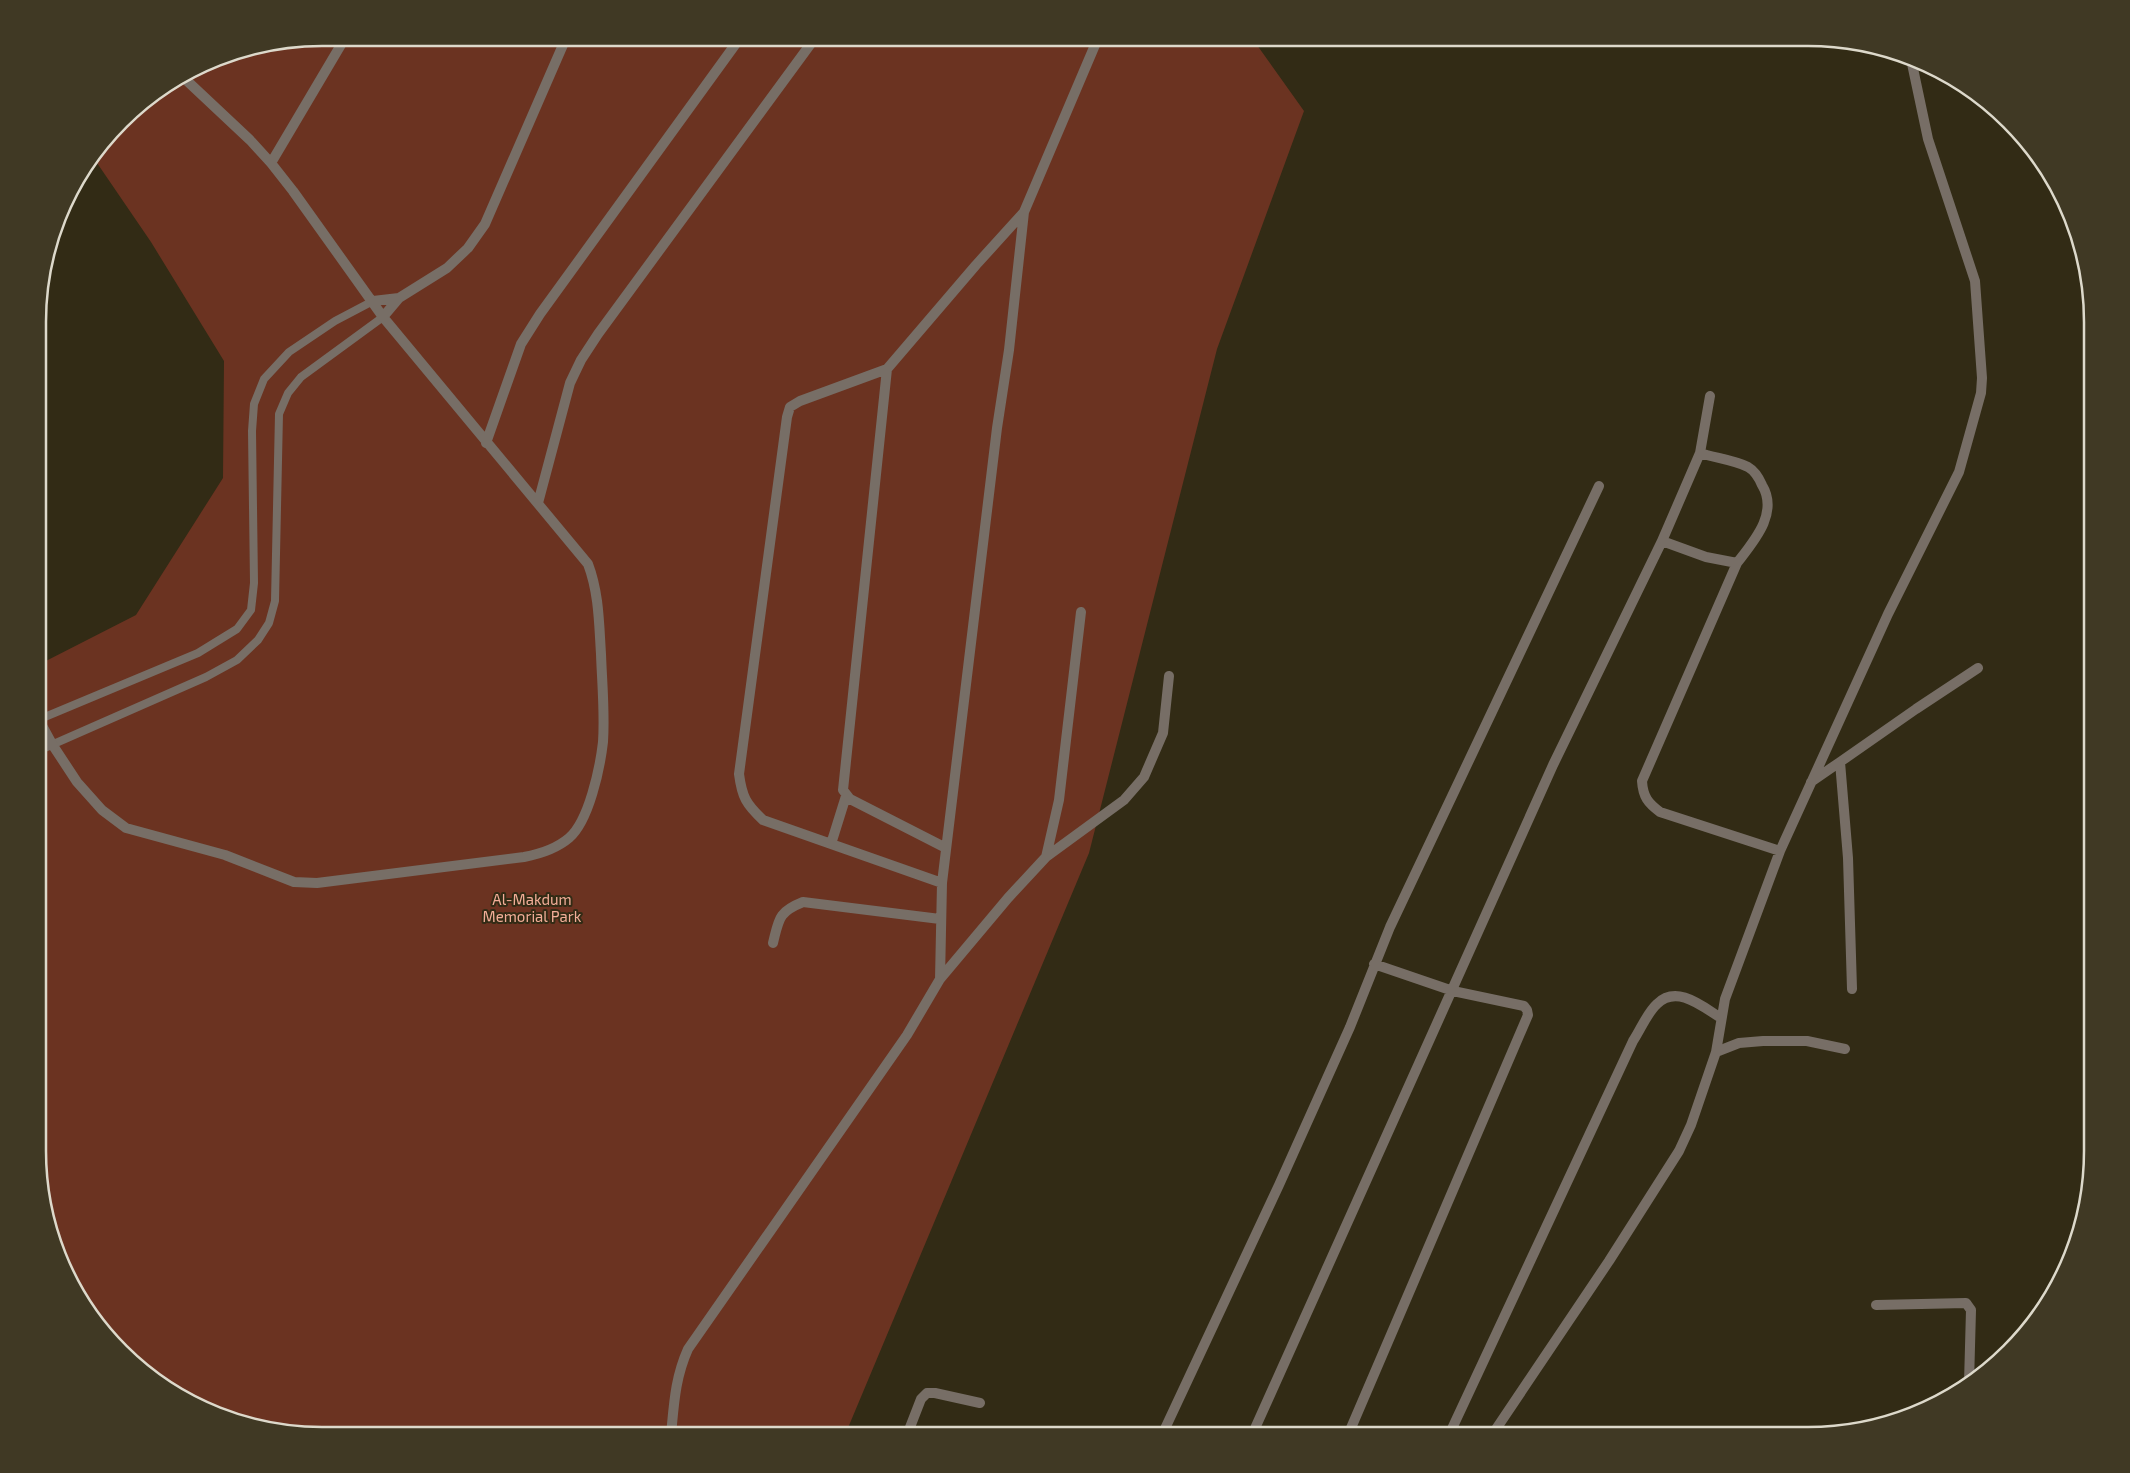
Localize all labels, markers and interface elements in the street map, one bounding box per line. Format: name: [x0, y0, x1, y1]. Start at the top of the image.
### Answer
park label: Al-Makdum Memorial Park: [483, 890, 582, 925]

